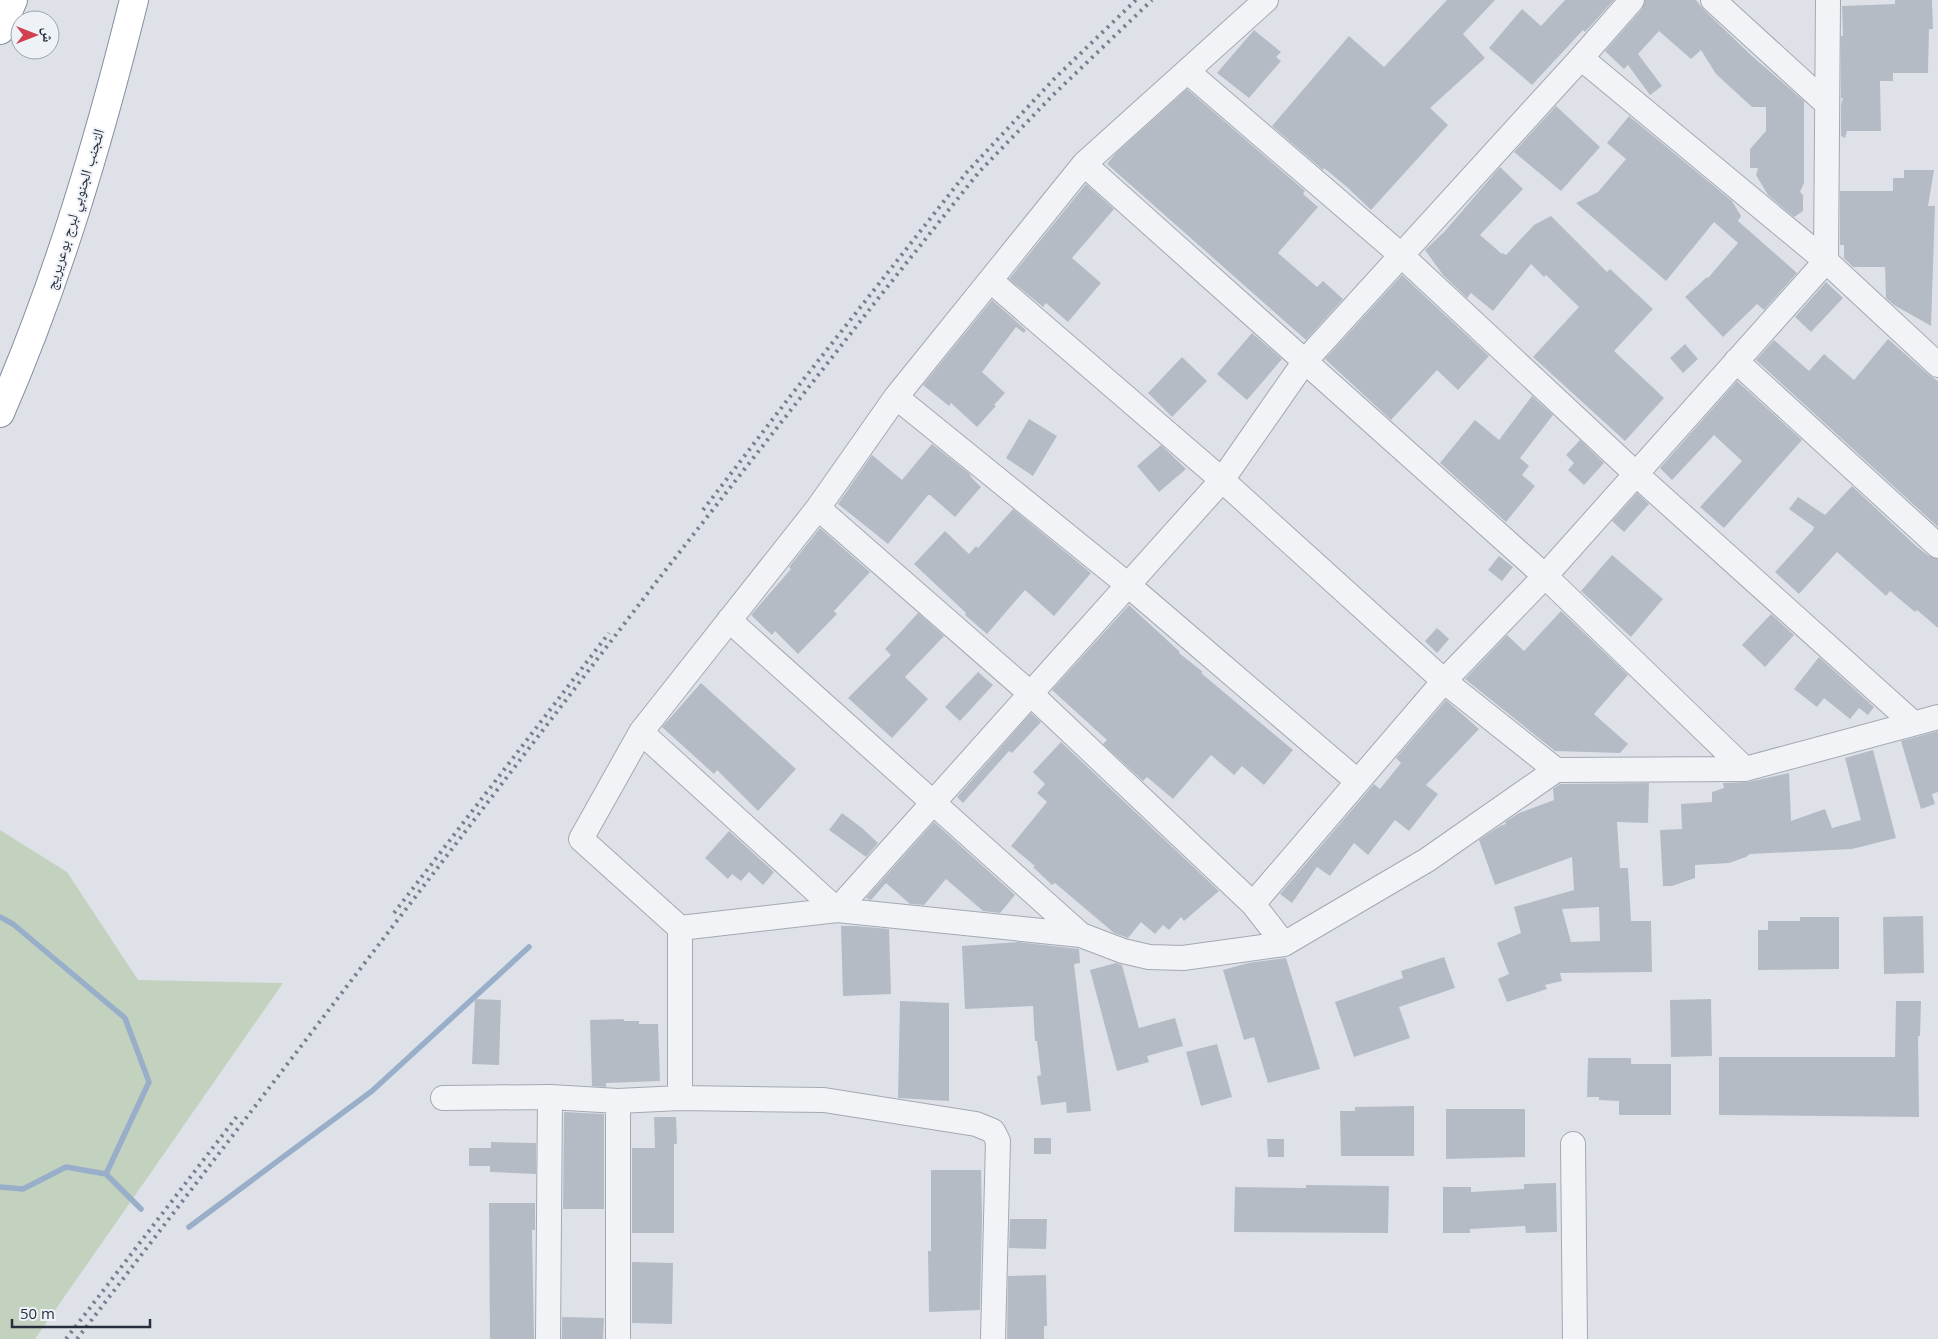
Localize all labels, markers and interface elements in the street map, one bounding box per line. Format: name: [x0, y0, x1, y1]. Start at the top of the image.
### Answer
north arrow: [10, 10, 60, 60]
text: ش: [39, 28, 58, 43]
street label: التجنب الجنوبي لبرج بوعريريج: [40, 126, 111, 293]
scale bar: [12, 1296, 150, 1328]
text: 50 m: [20, 1303, 55, 1323]

